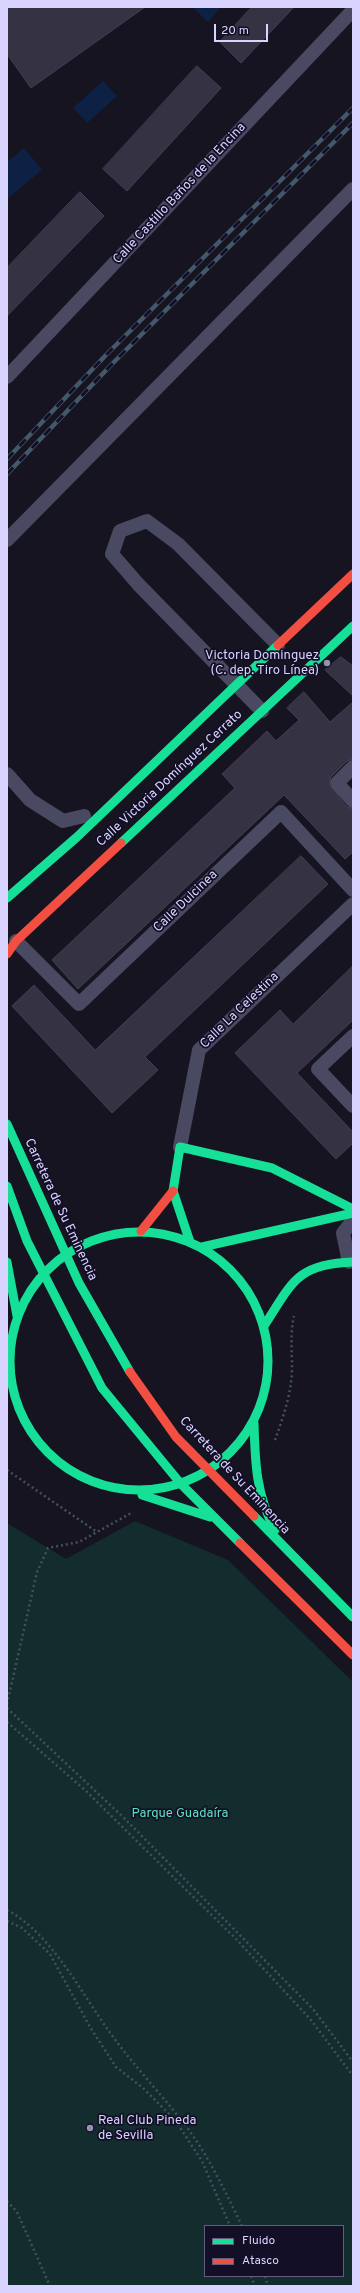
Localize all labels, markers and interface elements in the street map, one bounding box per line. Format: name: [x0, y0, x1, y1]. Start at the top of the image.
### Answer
scale bar: [216, 16, 270, 42]
text: 20 m: [221, 23, 249, 39]
street label: Calle Castillo Baños de la Encina: [110, 120, 250, 268]
place label: Victoria Dominguez (C. dep. Tiro Línea): [205, 648, 319, 679]
marker: Victoria Dominguez (C. dep. Tiro Línea): [322, 658, 332, 668]
street label: Calle Victoria Domínguez Cerrato: [94, 707, 246, 851]
street label: Calle Dulcinea: [151, 868, 221, 936]
street label: Calle La Celestina: [197, 970, 283, 1052]
street label: Carretera de Su Eminencia: [20, 1136, 100, 1284]
street label: Carretera de Su Eminencia: [175, 1414, 293, 1538]
park label: Parque Guadaíra: [132, 1806, 228, 1822]
place label: Real Club Pineda de Sevilla: [98, 2113, 196, 2144]
marker: Real Club Pineda de Sevilla: [85, 2123, 95, 2133]
legend: [204, 2225, 344, 2277]
text: Fluido: [242, 2233, 275, 2249]
text: Atasco: [242, 2253, 279, 2269]

